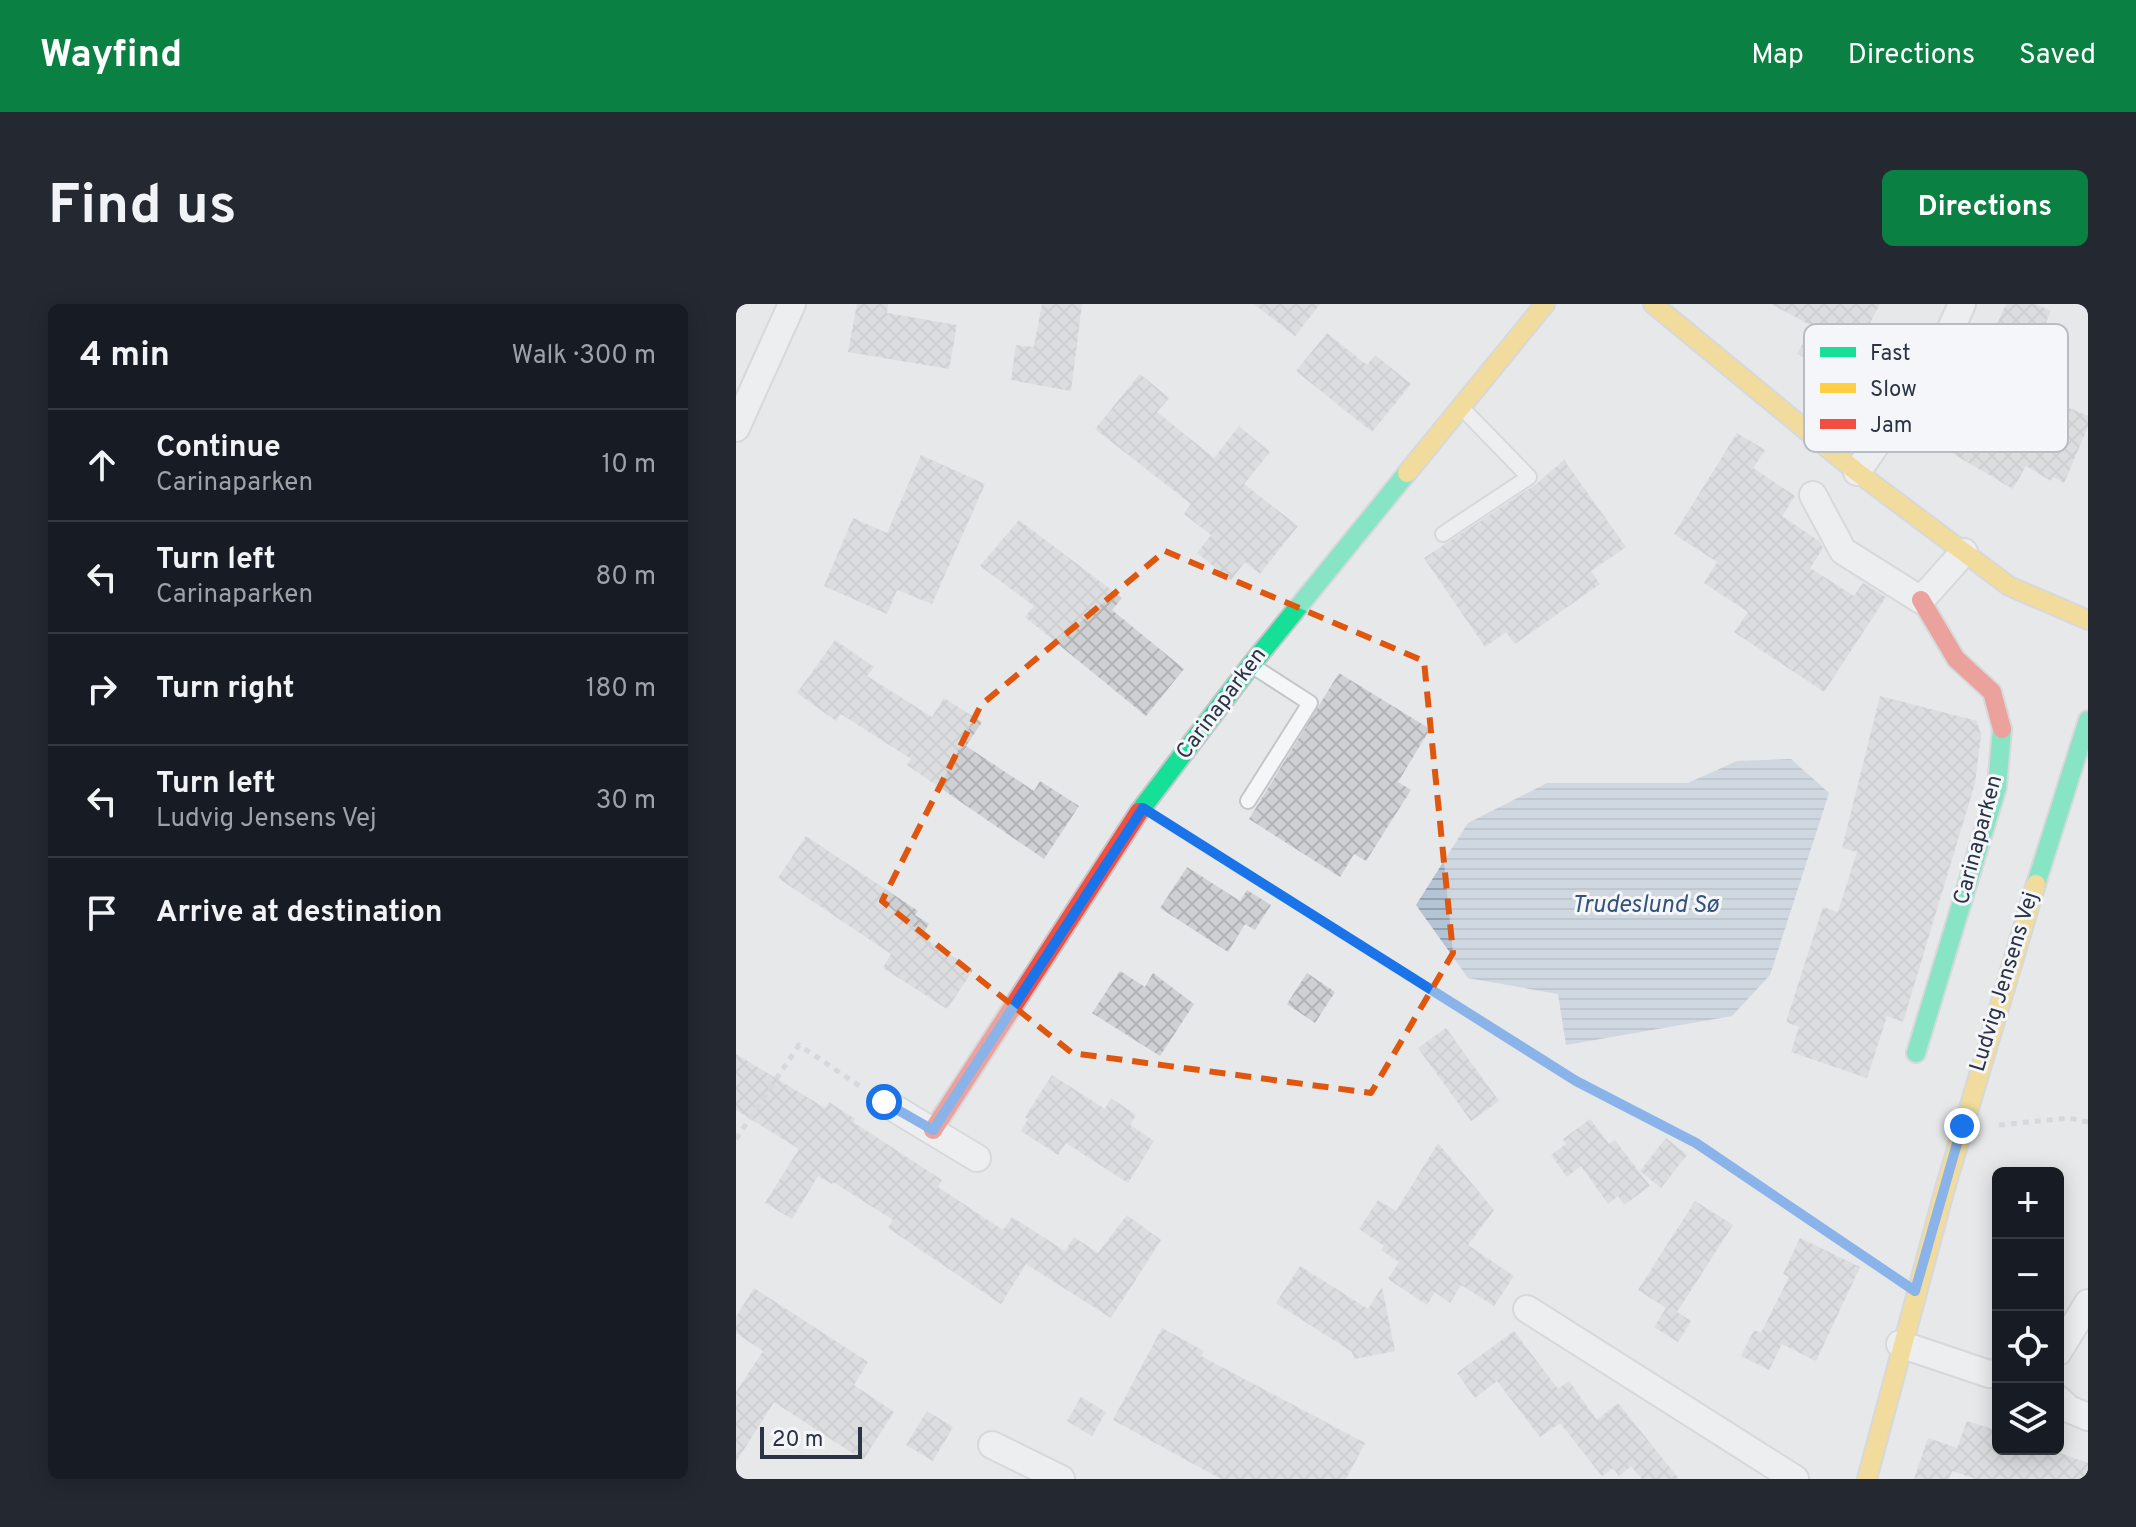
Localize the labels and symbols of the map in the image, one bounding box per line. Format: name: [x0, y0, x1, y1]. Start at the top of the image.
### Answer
legend: [1804, 324, 2068, 452]
text: Fast: [1870, 341, 1911, 368]
text: Slow: [1870, 377, 1917, 404]
text: Jam: [1870, 413, 1913, 440]
street label: Carinaparken: [1171, 643, 1273, 765]
street label: Carinaparken: [1949, 772, 2009, 908]
street label: Ludvig Jensens Vej: [1965, 889, 2045, 1075]
water label: Trudeslund Sø: [1572, 891, 1720, 921]
route start: [866, 1084, 902, 1120]
route end: [1944, 1108, 1980, 1144]
scale bar: [760, 1423, 862, 1459]

